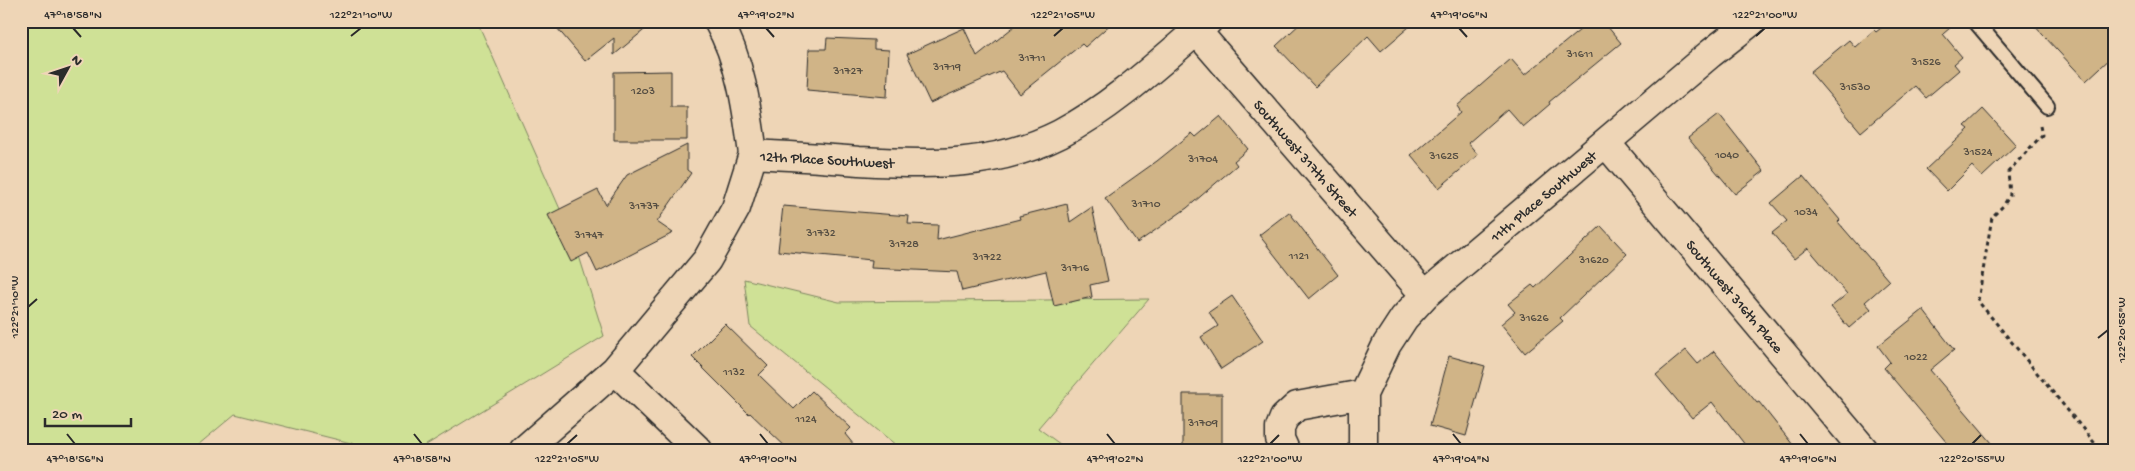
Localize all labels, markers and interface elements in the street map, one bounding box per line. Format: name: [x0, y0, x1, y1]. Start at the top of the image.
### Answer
text: 47°18'58"N: [44, 9, 102, 23]
text: 122°21'10"W: [329, 9, 392, 23]
text: 47°19'02"N: [738, 9, 795, 23]
text: 122°21'05"W: [1030, 9, 1095, 23]
text: 47°19'06"N: [1431, 9, 1488, 23]
text: 122°21'00"W: [1732, 9, 1797, 23]
north arrow: [42, 42, 92, 92]
house number: 31611: [1566, 48, 1594, 62]
text: N: [67, 52, 85, 70]
house number: 31711: [1017, 52, 1046, 66]
house number: 31526: [1910, 56, 1942, 70]
house number: 31719: [932, 61, 961, 75]
house number: 31727: [832, 65, 863, 79]
house number: 31530: [1839, 81, 1870, 95]
house number: 1203: [630, 85, 655, 99]
street label: Southwest 317th Street: [1249, 97, 1362, 223]
house number: 31524: [1963, 146, 1993, 160]
street label: 11th Place Southwest: [1487, 147, 1602, 248]
street label: 12th Place Southwest: [758, 148, 896, 174]
house number: 1040: [1714, 149, 1739, 163]
house number: 31625: [1428, 150, 1459, 164]
house number: 31704: [1187, 153, 1218, 167]
house number: 31710: [1131, 198, 1161, 212]
house number: 31737: [628, 200, 660, 214]
house number: 1034: [1793, 206, 1818, 220]
house number: 31732: [805, 227, 836, 241]
house number: 31747: [573, 229, 604, 243]
street label: Southwest 316th Place: [1681, 237, 1786, 358]
house number: 31728: [888, 238, 919, 252]
house number: 1121: [1288, 250, 1309, 264]
house number: 31722: [971, 251, 1002, 265]
house number: 31620: [1578, 254, 1609, 268]
house number: 31716: [1060, 262, 1090, 276]
text: 122°21'10"W: [9, 276, 23, 339]
text: 122°20'55"W: [2116, 297, 2130, 364]
house number: 31626: [1518, 312, 1549, 326]
house number: 1022: [1903, 351, 1928, 365]
house number: 1132: [722, 366, 745, 380]
scale bar: [45, 396, 131, 428]
text: 20 m: [52, 406, 82, 424]
house number: 1124: [794, 413, 817, 427]
house number: 31709: [1187, 417, 1218, 431]
text: 47°18'56"N: [47, 453, 104, 467]
text: 47°18'58"N: [393, 453, 451, 467]
text: 122°21'05"W: [534, 453, 599, 467]
text: 47°19'00"N: [739, 453, 797, 467]
text: 47°19'02"N: [1087, 453, 1144, 467]
text: 122°21'00"W: [1237, 453, 1302, 467]
text: 47°19'04"N: [1433, 453, 1489, 467]
text: 47°19'06"N: [1780, 453, 1837, 467]
text: 122°20'55"W: [1938, 453, 2005, 467]

